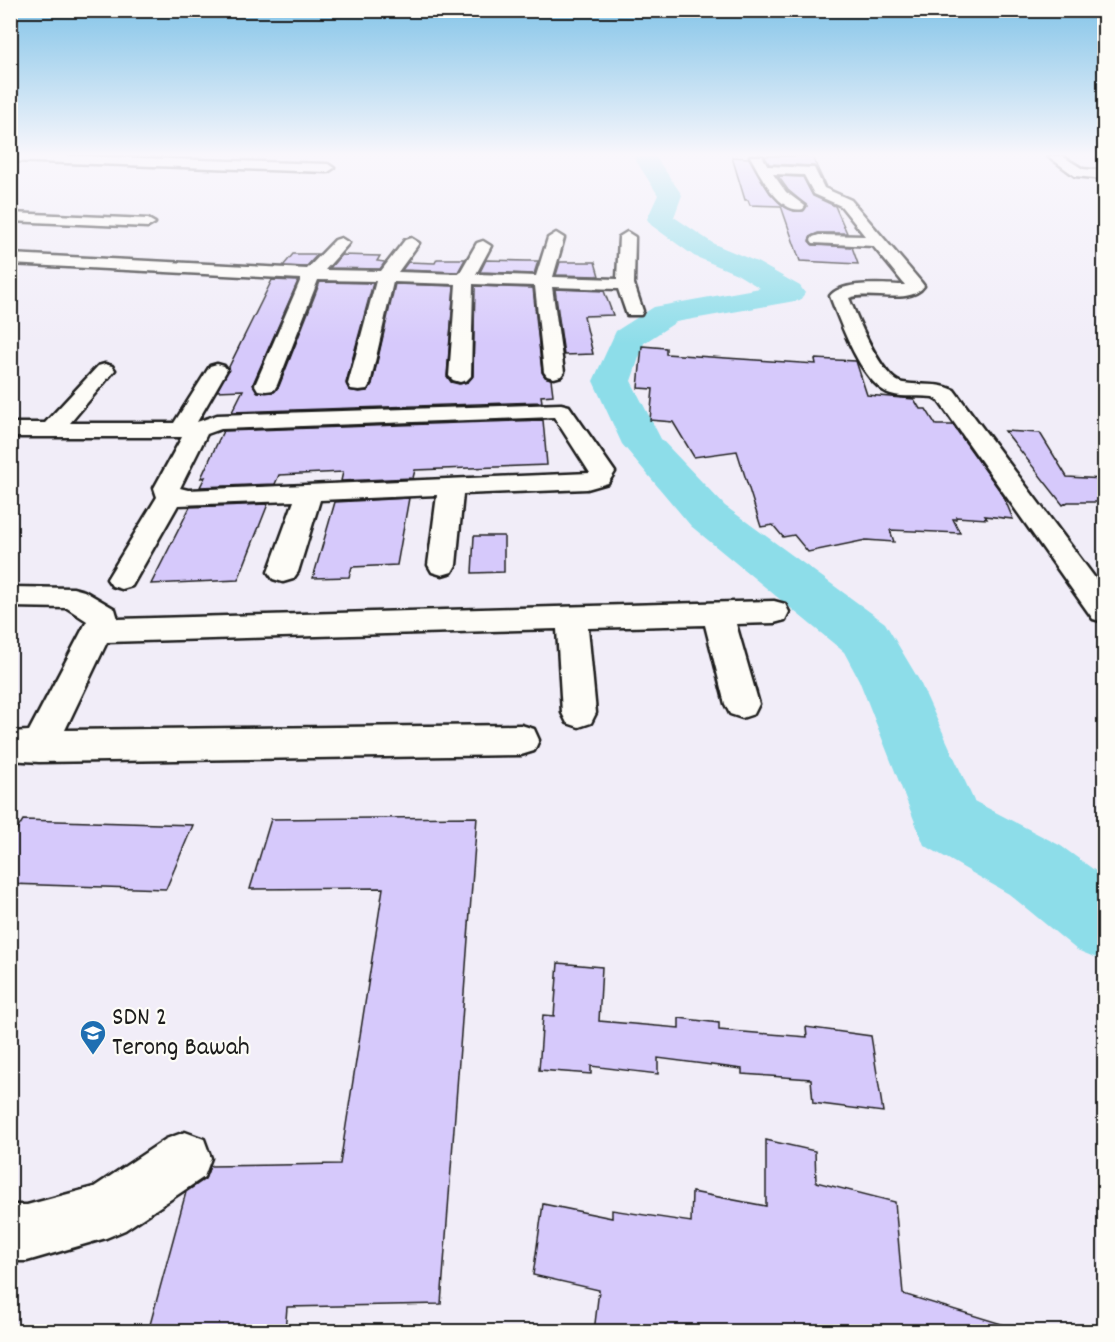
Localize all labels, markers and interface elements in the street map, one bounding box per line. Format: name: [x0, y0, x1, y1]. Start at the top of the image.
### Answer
place label: SDN 2 Terong Bawah: [112, 1000, 250, 1067]
school or university icon: SDN 2 Terong Bawah: [78, 1018, 108, 1056]

